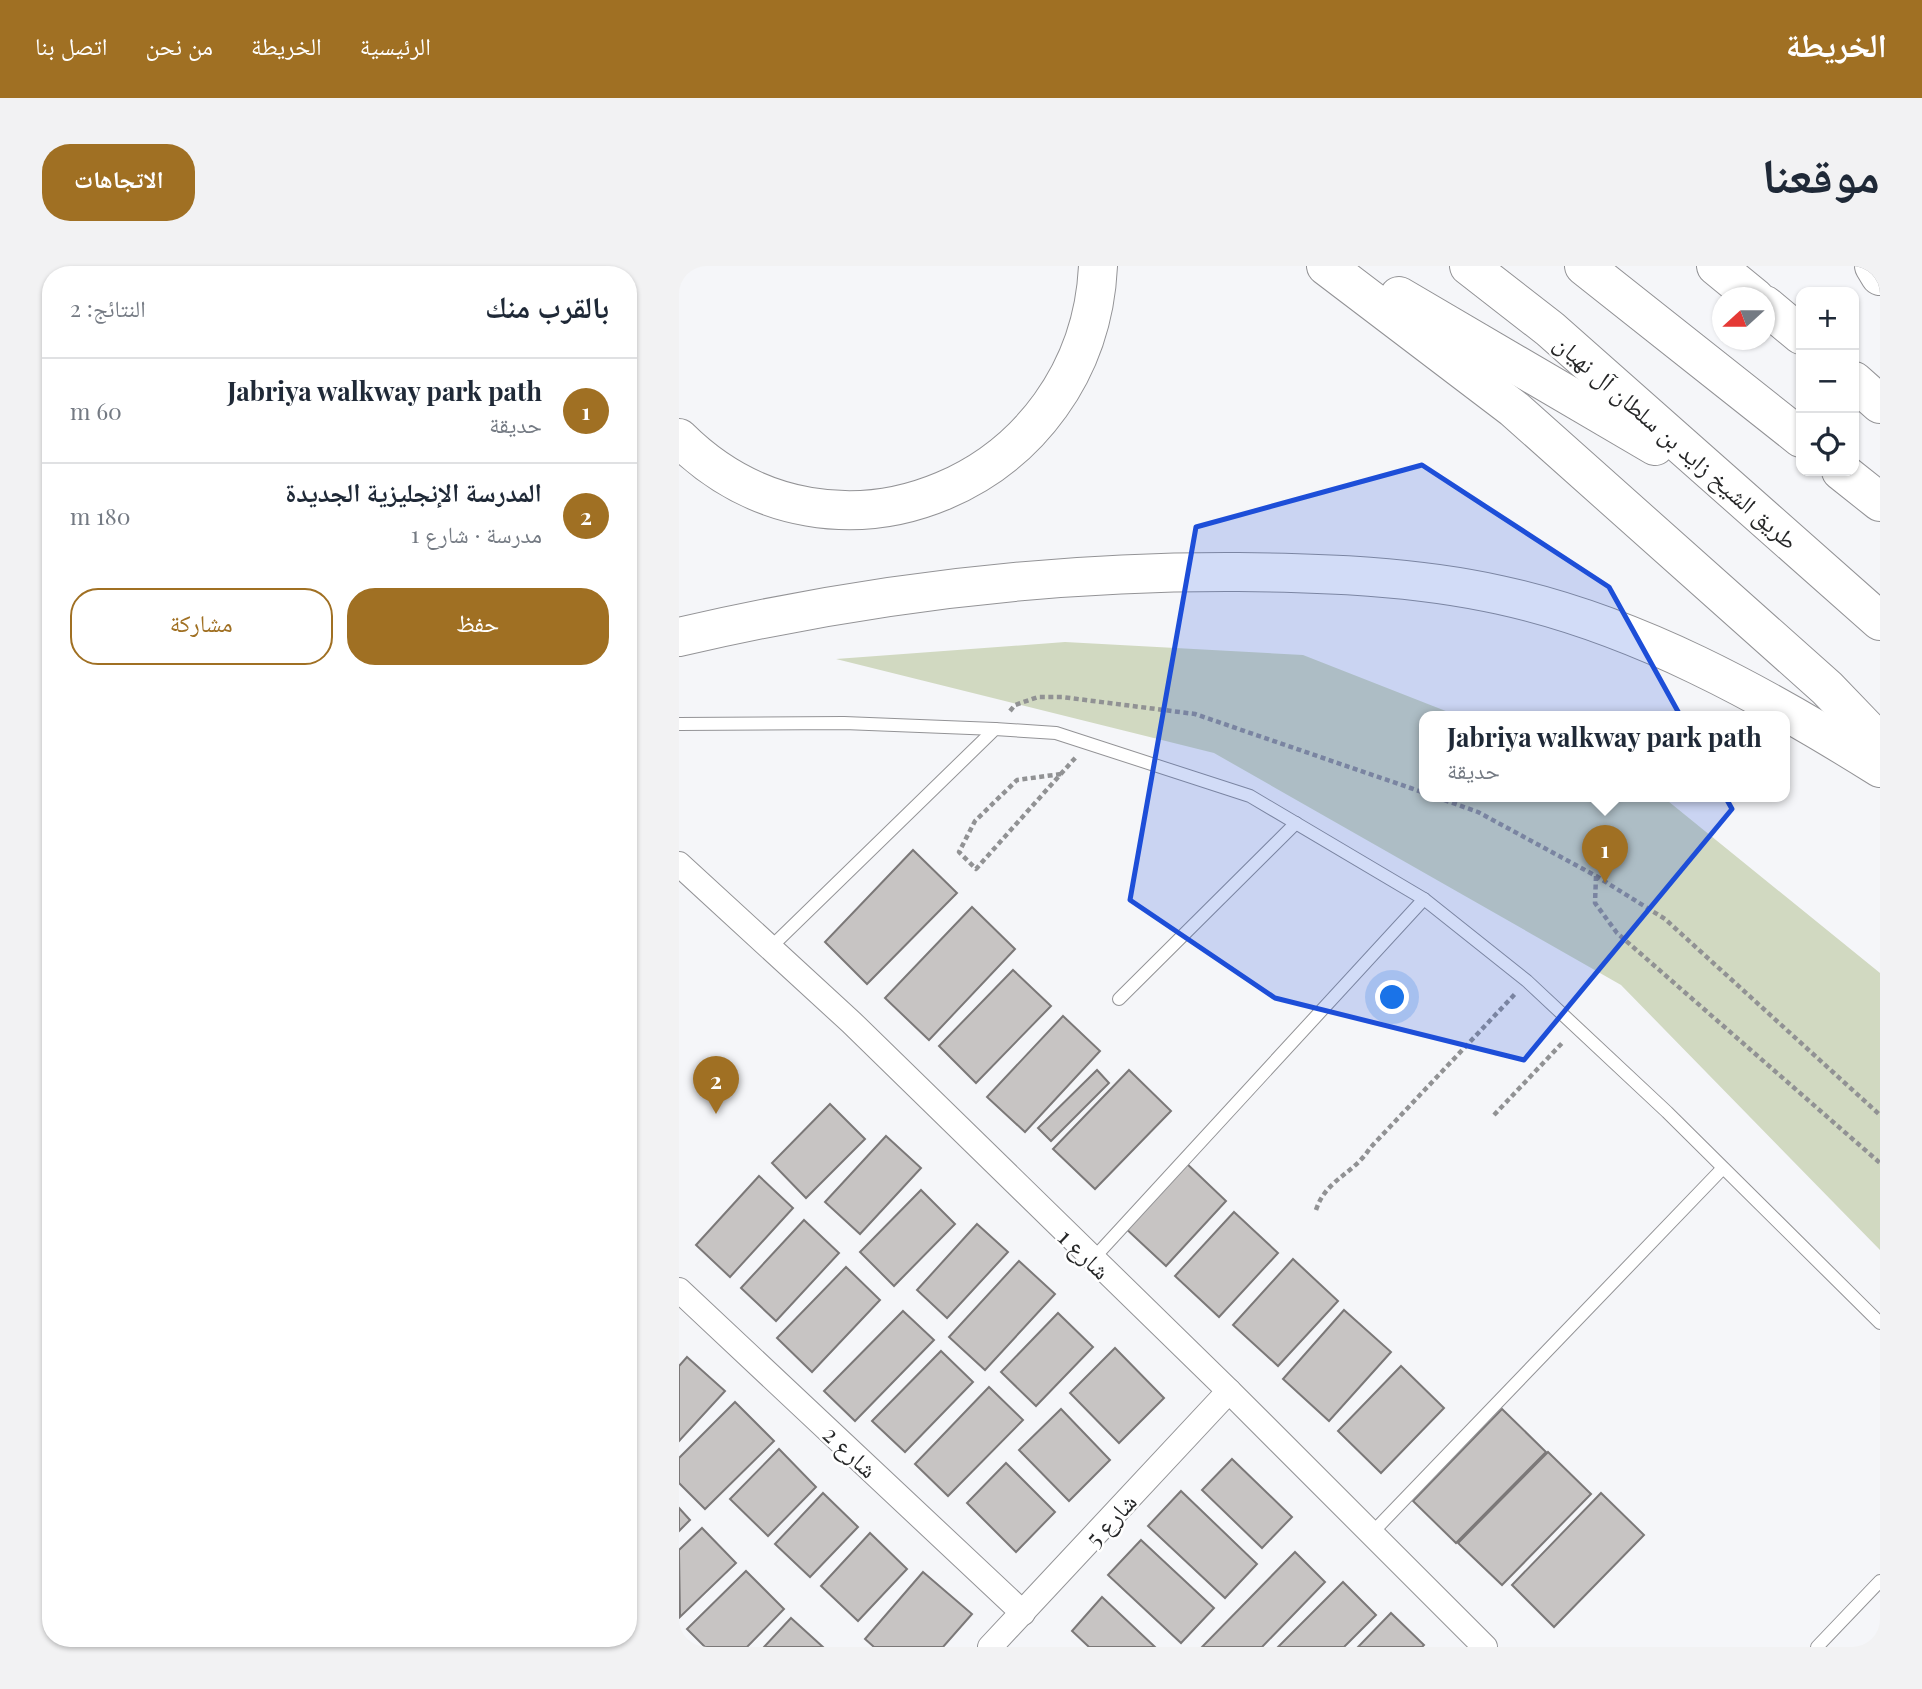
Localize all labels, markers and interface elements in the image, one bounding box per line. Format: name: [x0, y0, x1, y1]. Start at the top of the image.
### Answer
text: الخريطة: [1786, 21, 1887, 65]
text: اتصل بنا: [35, 29, 107, 61]
text: من نحن: [145, 29, 213, 61]
text: الخريطة: [251, 29, 322, 61]
text: الرئيسية: [360, 29, 431, 61]
text: موقعنا: [1762, 140, 1880, 205]
button: الاتجاهات: [42, 144, 195, 221]
text: بالقرب منك: [485, 286, 609, 326]
north arrow: [1712, 287, 1775, 350]
map controls: [1796, 287, 1859, 476]
button: +: [1796, 287, 1859, 350]
text: النتائج: 2: [70, 292, 146, 323]
street label: طريق الشيخ زايد بن سلطان آل نهيان: [1548, 326, 1806, 557]
button: −: [1796, 350, 1859, 413]
text: Jabriya walkway park path: [227, 373, 542, 408]
text: 60 m: [70, 395, 122, 426]
text: 1: [582, 395, 590, 426]
text: حديقة: [489, 408, 542, 439]
button: locate: [1796, 413, 1859, 476]
text: المدرسة الإنجليزية الجديدة: [285, 474, 542, 509]
text: 180 m: [70, 500, 130, 531]
text: 2: [580, 500, 592, 531]
text: مدرسة · شارع 1: [411, 518, 542, 549]
button: مشاركة: [70, 588, 333, 665]
button: حفظ: [347, 588, 609, 665]
popup: [1419, 711, 1790, 802]
text: Jabriya walkway park path: [1447, 719, 1762, 754]
text: حديقة: [1447, 754, 1500, 785]
pin: 1: [1582, 825, 1628, 883]
your location: [1375, 980, 1409, 1014]
pin: 2: [693, 1056, 739, 1114]
street label: شارع 1: [1051, 1220, 1118, 1286]
street label: شارع 2: [816, 1418, 885, 1485]
street label: شارع 5: [1077, 1486, 1143, 1553]

